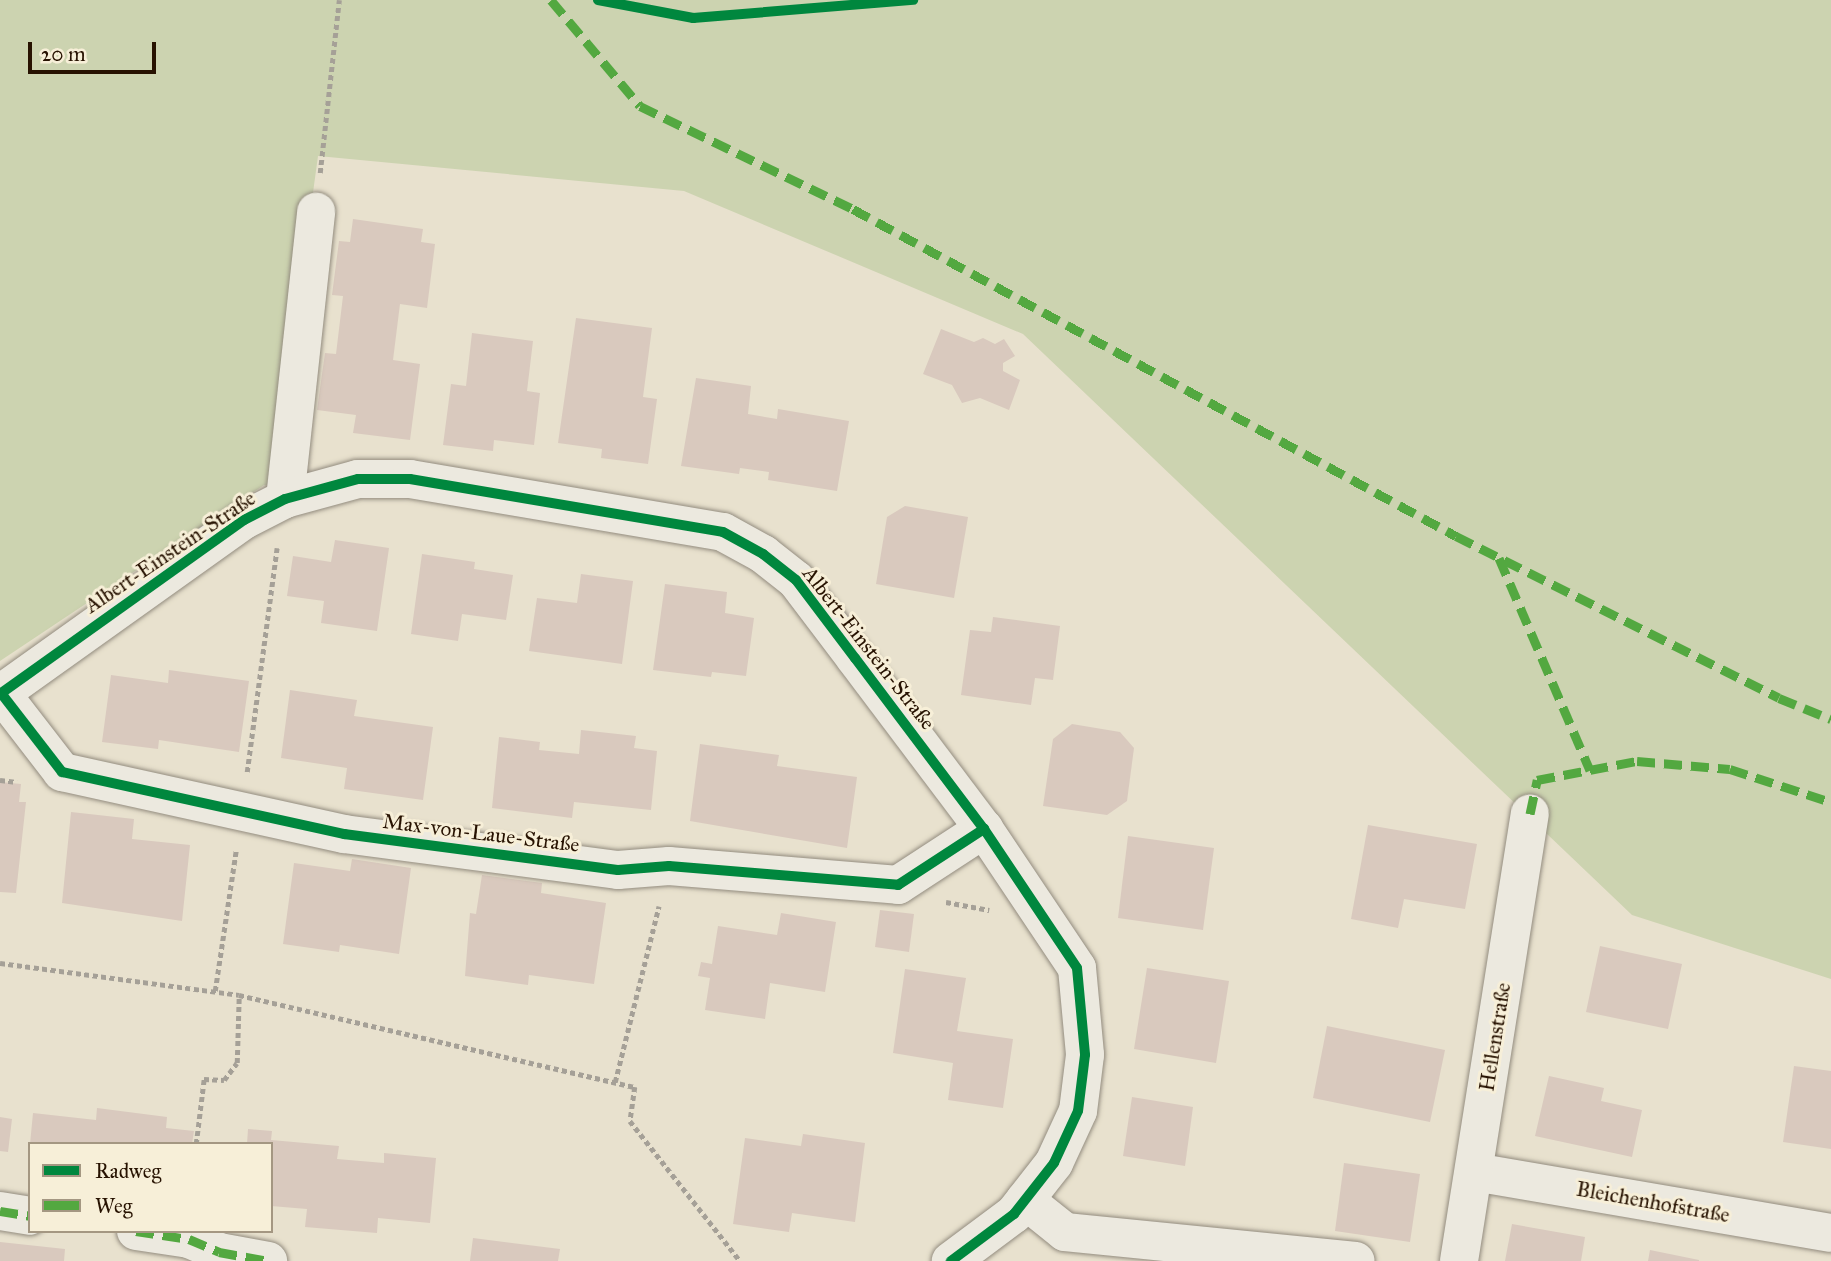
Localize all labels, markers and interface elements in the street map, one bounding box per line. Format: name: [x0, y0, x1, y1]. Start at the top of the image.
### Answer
scale bar: [32, 28, 159, 72]
text: 20 m: [41, 41, 86, 67]
street label: Albert-Einstein-Straße: [80, 486, 260, 618]
street label: Albert-Einstein-Straße: [797, 561, 941, 735]
street label: Max-von-Laue-Straße: [381, 808, 581, 858]
street label: Hellenstraße: [1474, 981, 1516, 1093]
legend: [28, 1142, 273, 1233]
text: Radweg: [95, 1158, 161, 1184]
street label: Bleichenhofstraße: [1574, 1176, 1732, 1228]
text: Weg: [95, 1193, 133, 1219]

